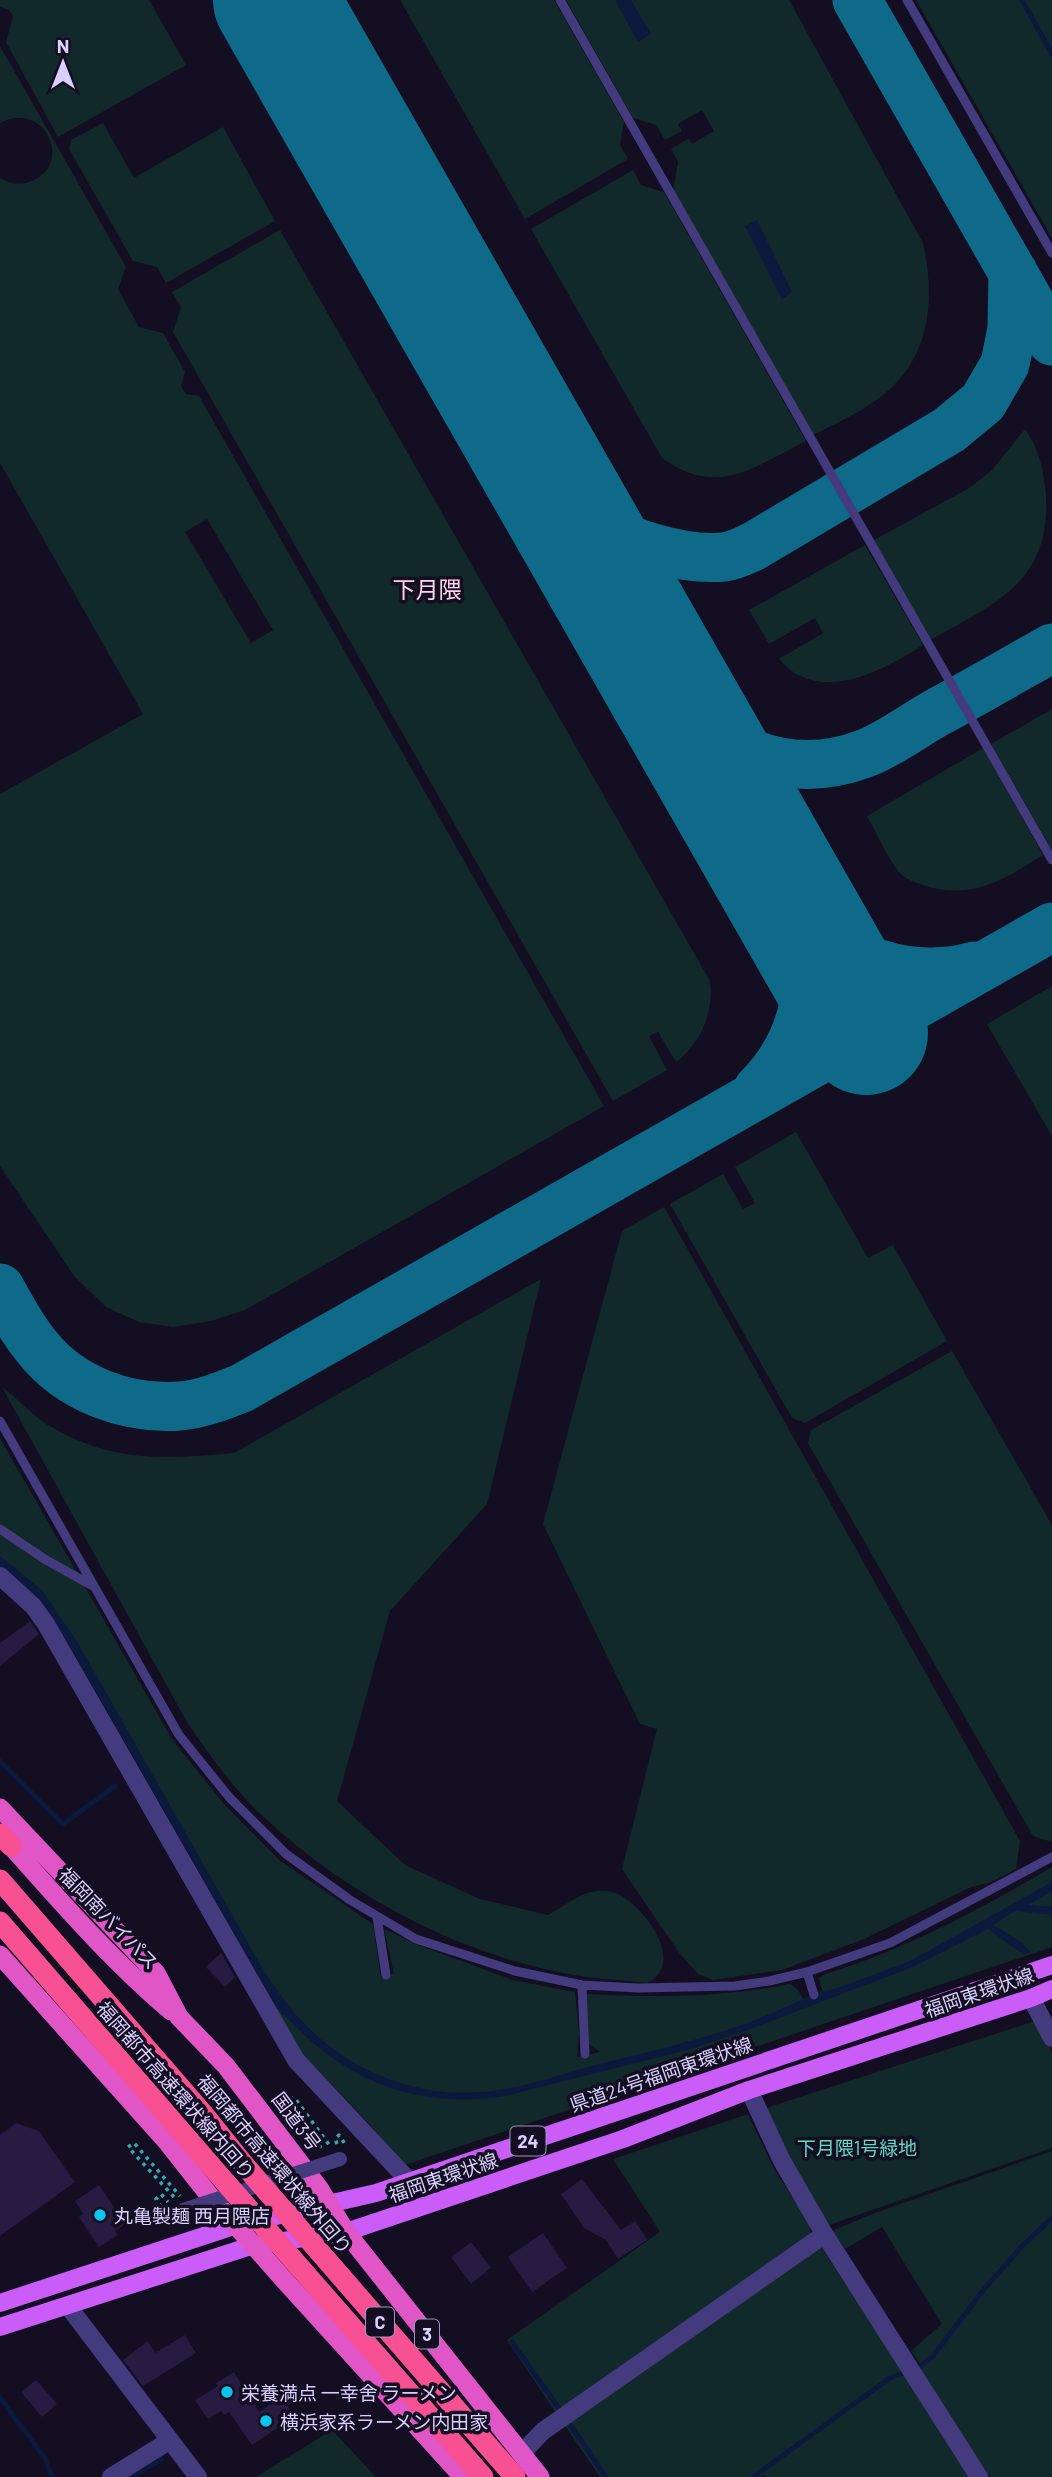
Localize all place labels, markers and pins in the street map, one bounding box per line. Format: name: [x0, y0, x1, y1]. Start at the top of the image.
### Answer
place label: 丸亀製麺 西月隈店: [114, 2204, 270, 2227]
marker: 丸亀製麺 西月隈店: [92, 2207, 108, 2223]
place label: 栄養満点 一幸舍 ラーメン: [241, 2381, 457, 2404]
marker: 栄養満点 一幸舍 ラーメン: [219, 2384, 235, 2400]
place label: 横浜家系ラーメン内田家: [280, 2410, 488, 2433]
marker: 横浜家系ラーメン内田家: [258, 2413, 274, 2429]

